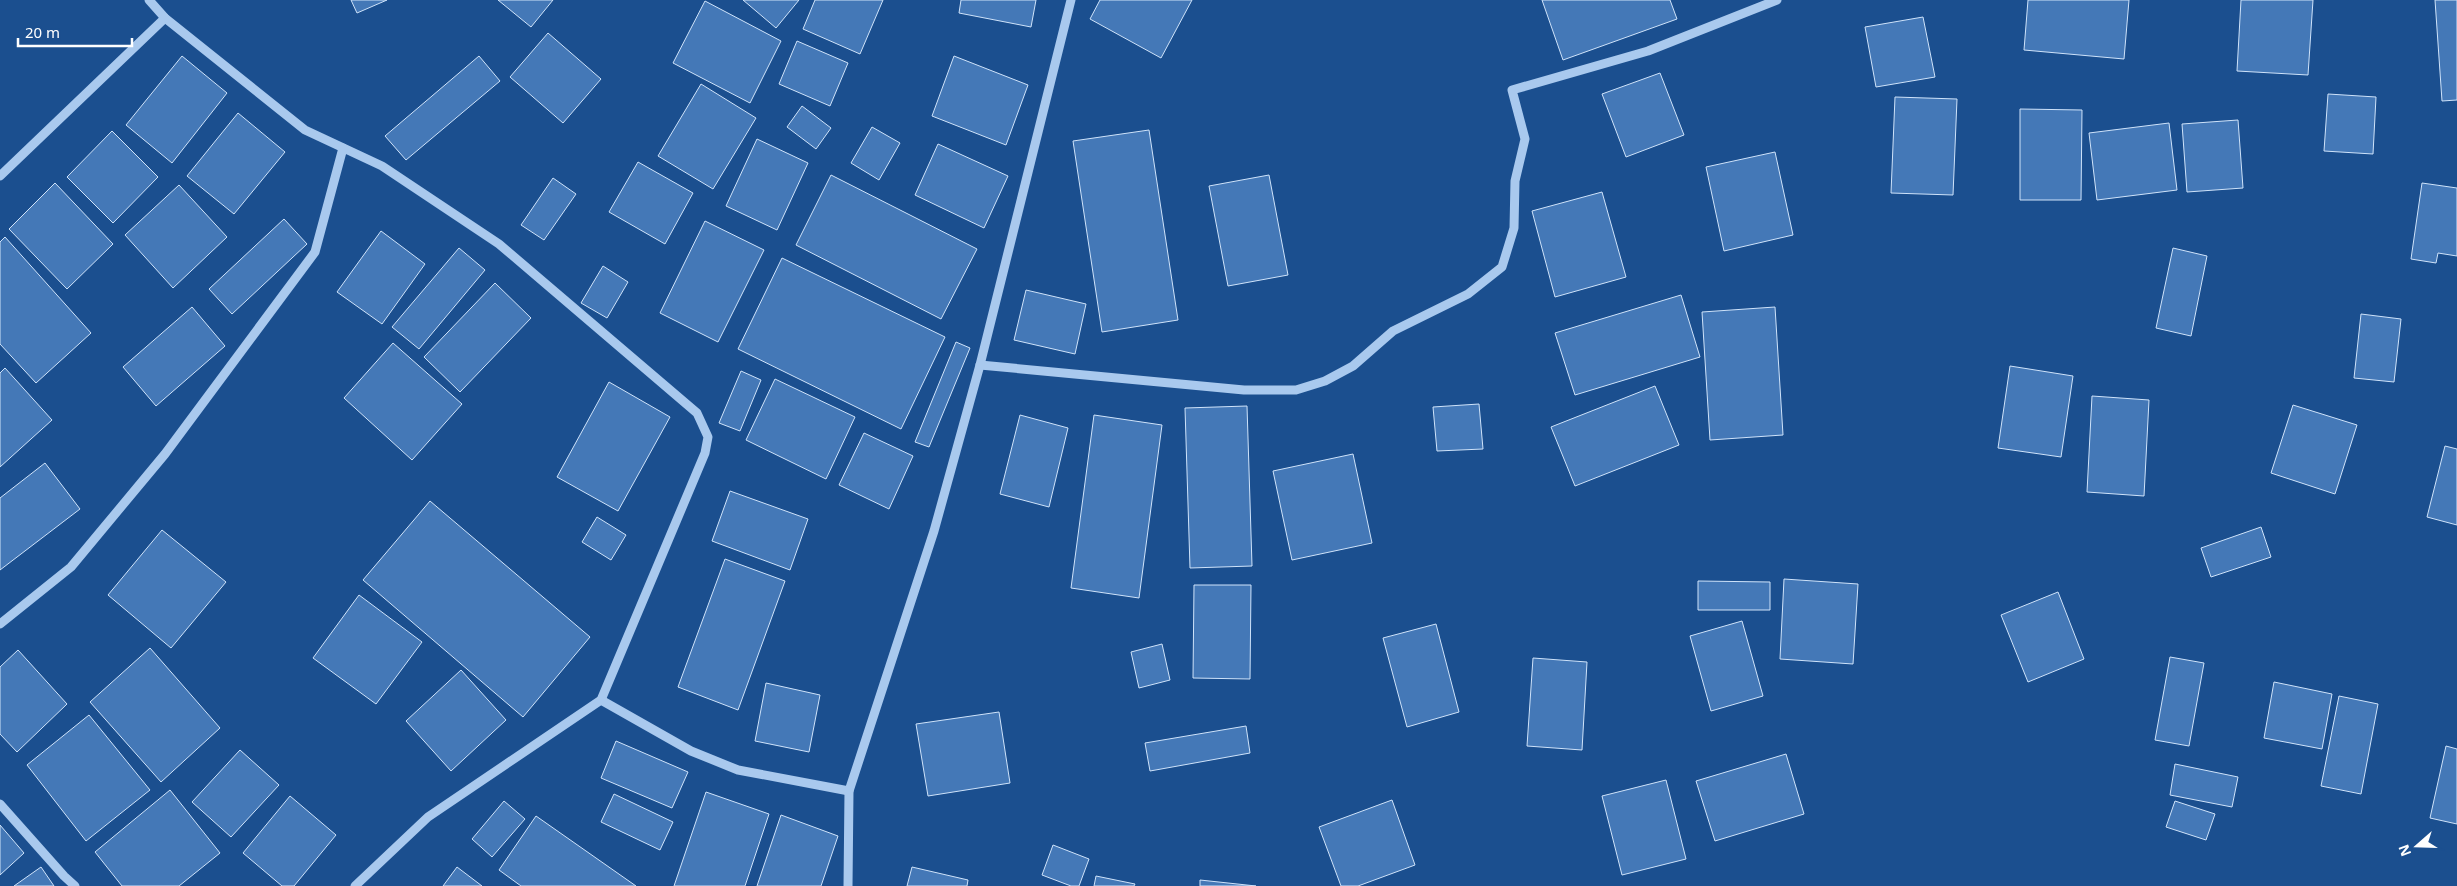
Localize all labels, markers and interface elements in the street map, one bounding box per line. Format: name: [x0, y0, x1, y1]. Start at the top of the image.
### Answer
scale bar: [18, 15, 131, 47]
text: 20 m: [25, 22, 60, 42]
north arrow: [2392, 821, 2442, 871]
text: N: [2393, 842, 2415, 859]

